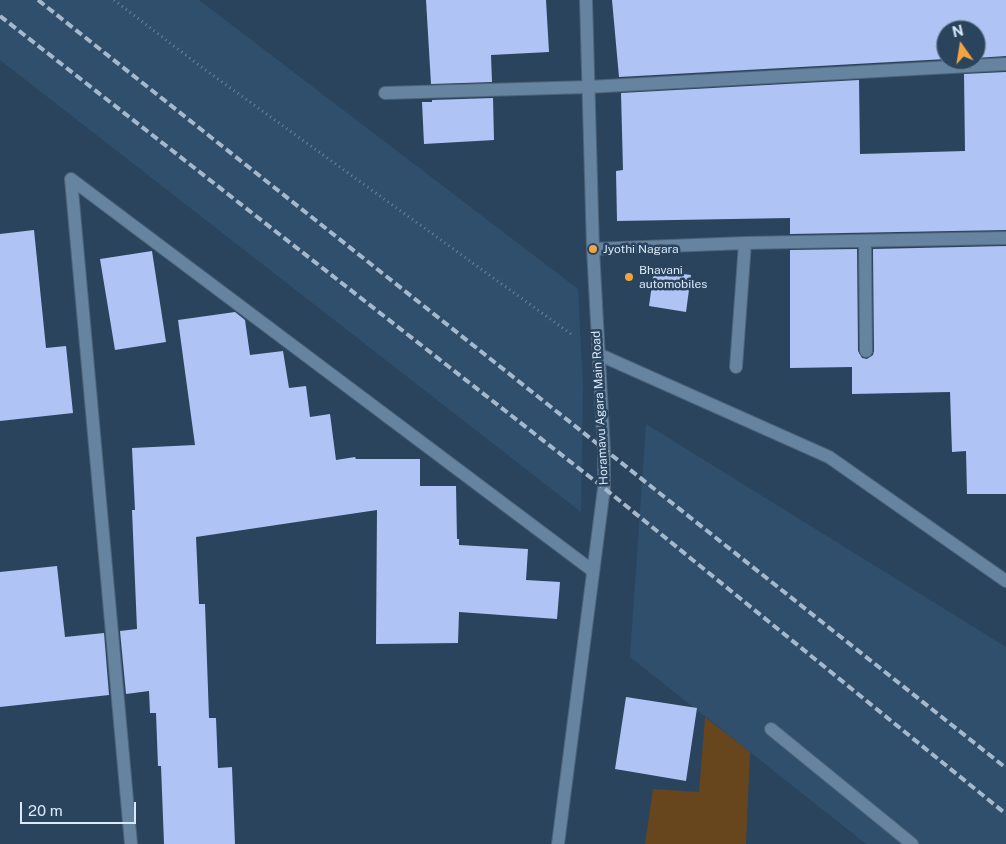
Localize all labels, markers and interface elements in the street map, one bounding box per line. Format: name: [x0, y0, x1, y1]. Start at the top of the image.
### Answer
north arrow: [936, 20, 986, 70]
text: N: [951, 22, 965, 40]
place label: Jyothi Nagara: [603, 242, 679, 256]
marker: Jyothi Nagara: [587, 243, 599, 255]
place label: Bhavani automobiles: [639, 263, 707, 291]
marker: Bhavani automobiles: [623, 271, 635, 283]
street label: Horamavu Agara Main Road: [589, 330, 611, 486]
scale bar: [22, 792, 139, 824]
text: 20 m: [28, 802, 63, 819]

